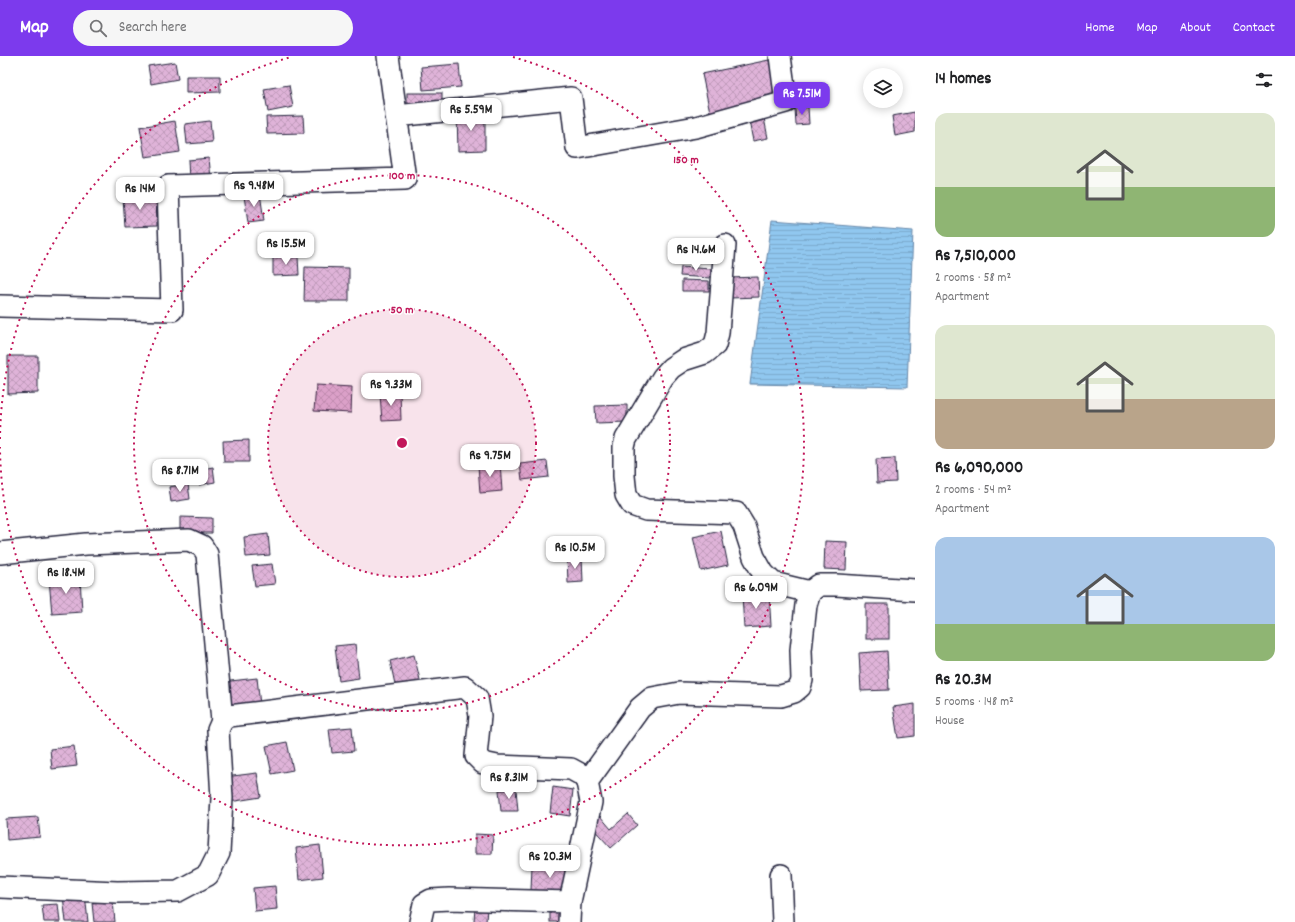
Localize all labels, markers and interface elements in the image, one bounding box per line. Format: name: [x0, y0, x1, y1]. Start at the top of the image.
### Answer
search box: [73, 10, 353, 46]
text: Map: [20, 15, 49, 42]
icon: search: [87, 17, 109, 39]
text: Search here: [119, 17, 187, 39]
text: Home: [1085, 18, 1114, 38]
text: Map: [1136, 18, 1158, 38]
text: About: [1180, 18, 1211, 38]
text: Contact: [1233, 18, 1275, 38]
map controls: [863, 68, 903, 108]
button: layers: [863, 68, 903, 108]
text: 14 homes: [935, 68, 991, 92]
icon: filters: [1253, 69, 1275, 91]
pin: Rs 7.51M: [761, 82, 843, 116]
text: Rs 7.51M: [783, 85, 821, 104]
pin: Rs 5.59M: [430, 98, 512, 132]
text: Rs 5.59M: [450, 101, 492, 120]
icon: home: [1069, 139, 1141, 211]
text: 150 m: [673, 152, 699, 169]
text: 100 m: [389, 168, 415, 185]
pin: Rs 9.48M: [213, 174, 295, 208]
pin: Rs 14M: [107, 177, 173, 211]
text: Rs 9.48M: [233, 177, 275, 196]
text: Rs 14M: [125, 180, 155, 199]
pin: Rs 15.5M: [245, 232, 327, 266]
text: Rs 15.5M: [266, 235, 306, 254]
pin: Rs 14.6M: [655, 238, 737, 272]
text: Rs 14.6M: [676, 241, 716, 260]
text: Rs 7,510,000: [935, 245, 1016, 269]
text: 2 rooms · 58 m²: [935, 269, 1011, 288]
text: Apartment: [935, 288, 989, 307]
text: 50 m: [390, 302, 414, 319]
icon: home: [1069, 351, 1141, 423]
pin: Rs 9.33M: [350, 373, 432, 407]
text: Rs 9.33M: [370, 376, 412, 395]
centre of rings: [395, 436, 409, 450]
pin: Rs 9.75M: [449, 444, 531, 478]
text: Rs 9.75M: [469, 447, 511, 466]
text: Rs 6,090,000: [935, 457, 1023, 481]
pin: Rs 8.71M: [139, 459, 221, 493]
text: Rs 8.71M: [161, 462, 199, 481]
text: 2 rooms · 54 m²: [935, 481, 1011, 500]
text: Apartment: [935, 500, 989, 519]
pin: Rs 10.5M: [534, 536, 616, 570]
text: Rs 10.5M: [555, 539, 595, 558]
pin: Rs 18.4M: [25, 561, 107, 595]
icon: home: [1069, 563, 1141, 635]
text: Rs 18.4M: [47, 564, 85, 583]
pin: Rs 6.09M: [715, 576, 797, 610]
text: Rs 6.09M: [734, 579, 778, 598]
text: Rs 20.3M: [935, 669, 991, 693]
text: 5 rooms · 148 m²: [935, 693, 1014, 712]
text: House: [935, 712, 964, 731]
pin: Rs 8.31M: [468, 766, 550, 800]
text: Rs 8.31M: [490, 769, 528, 788]
pin: Rs 20.3M: [509, 845, 591, 879]
text: Rs 20.3M: [528, 848, 572, 867]

